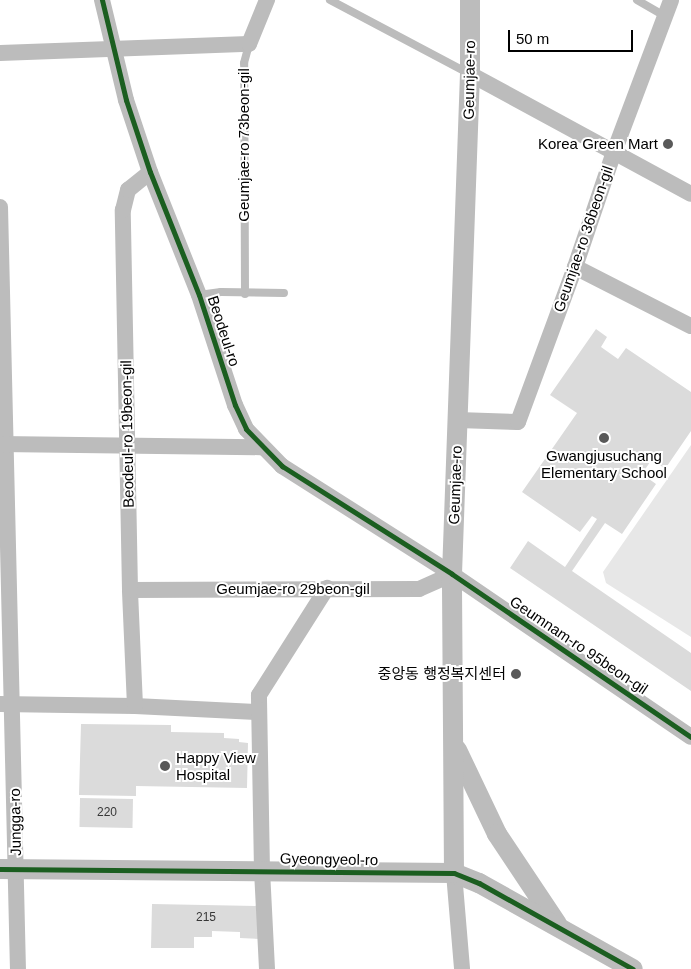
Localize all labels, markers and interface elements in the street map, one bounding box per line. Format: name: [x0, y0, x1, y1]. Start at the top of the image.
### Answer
scale bar: [511, 20, 636, 52]
text: 50 m: [516, 30, 549, 47]
street label: Geumjae-ro: [459, 40, 479, 120]
street label: Geumjae-ro 73beon-gil: [235, 68, 253, 222]
place label: Korea Green Mart: [538, 135, 658, 153]
marker: Korea Green Mart: [662, 138, 674, 150]
street label: Geumjae-ro 36beon-gil: [550, 164, 616, 314]
street label: Beodeul-ro: [204, 293, 244, 369]
street label: Beodeul-ro 19beon-gil: [117, 360, 137, 508]
marker: Gwangjusuchang Elementary School: [598, 432, 610, 444]
street label: Geumjae-ro: [445, 445, 465, 525]
place label: Gwangjusuchang Elementary School: [541, 446, 667, 481]
street label: Geumjae-ro 29beon-gil: [216, 580, 370, 598]
street label: Geumnam-ro 95beon-gil: [507, 592, 651, 698]
place label: 중앙동 행정복지센터: [378, 665, 506, 683]
marker: 중앙동 행정복지센터: [510, 668, 522, 680]
place label: Happy View Hospital: [176, 748, 256, 783]
marker: Happy View Hospital: [158, 759, 172, 773]
street label: Jungga-ro: [5, 788, 25, 856]
house number: 220: [97, 806, 117, 820]
street label: Gyeongyeol-ro: [280, 849, 378, 869]
house number: 215: [196, 911, 216, 925]

